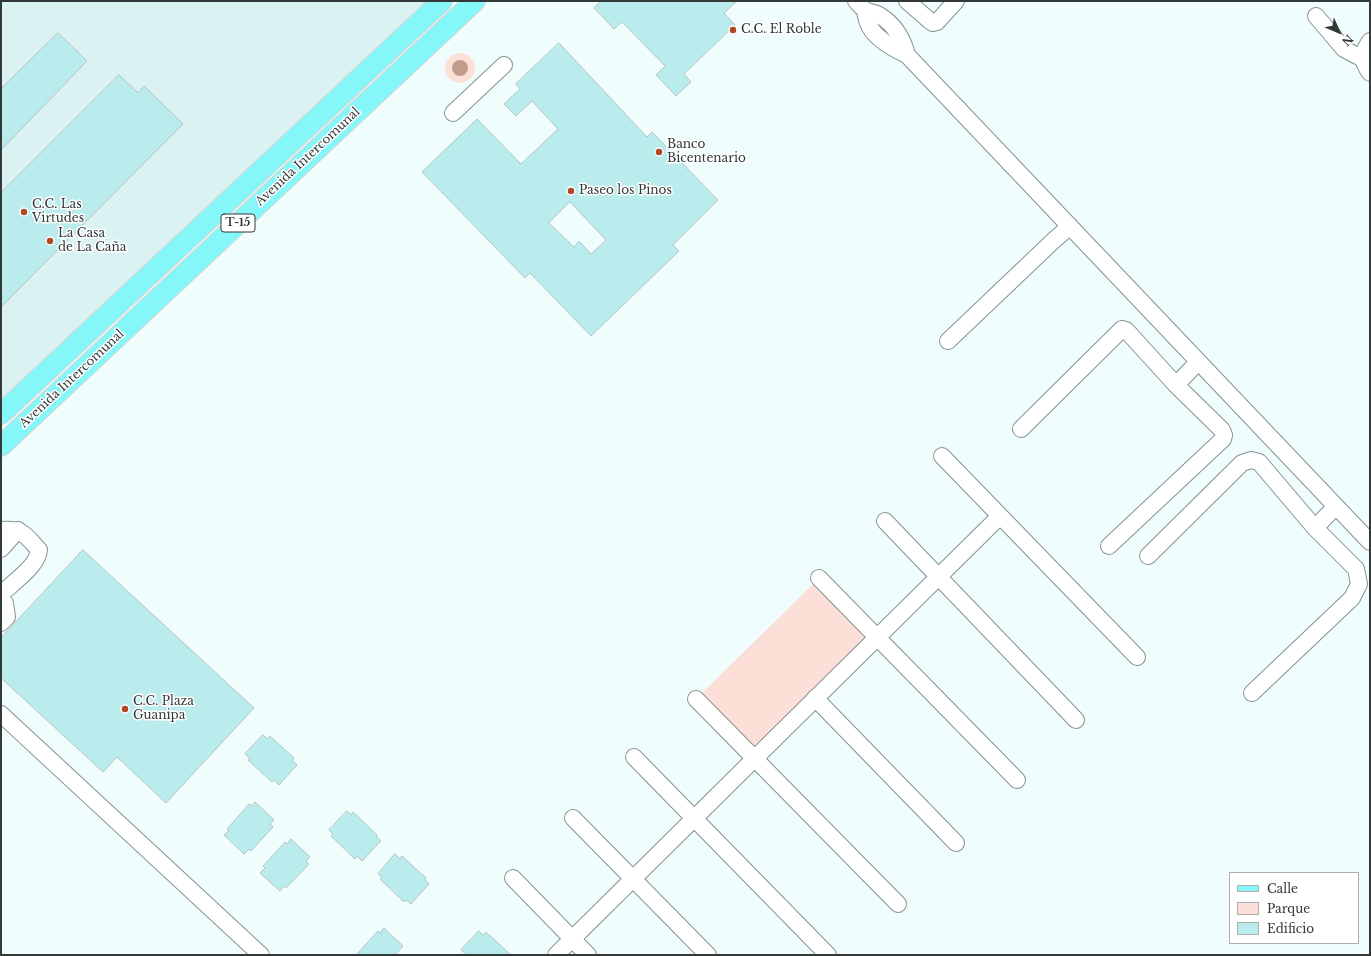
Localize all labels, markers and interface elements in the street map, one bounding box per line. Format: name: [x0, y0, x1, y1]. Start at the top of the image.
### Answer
north arrow: [1319, 12, 1359, 52]
place label: C.C. El Roble: [741, 23, 822, 37]
marker: C.C. El Roble: [728, 25, 738, 35]
text: N: [1339, 32, 1356, 49]
street label: Avenida Intercomunal: [253, 105, 363, 209]
place label: Banco Bicentenario: [667, 138, 746, 166]
marker: Banco Bicentenario: [654, 147, 664, 157]
place label: Paseo los Pinos: [579, 184, 672, 198]
marker: Paseo los Pinos: [566, 186, 576, 196]
place label: C.C. Las Virtudes: [32, 198, 84, 226]
marker: C.C. Las Virtudes: [19, 207, 29, 217]
road number: T-15: [221, 214, 255, 232]
place label: La Casa de La Caña: [58, 227, 126, 255]
marker: La Casa de La Caña: [45, 236, 55, 246]
street label: Avenida Intercomunal: [17, 327, 127, 431]
place label: C.C. Plaza Guanipa: [133, 695, 194, 723]
marker: C.C. Plaza Guanipa: [120, 704, 130, 714]
legend: [1229, 872, 1359, 944]
text: Calle: [1267, 881, 1298, 896]
text: Parque: [1267, 901, 1310, 916]
text: Edificio: [1267, 921, 1314, 936]

